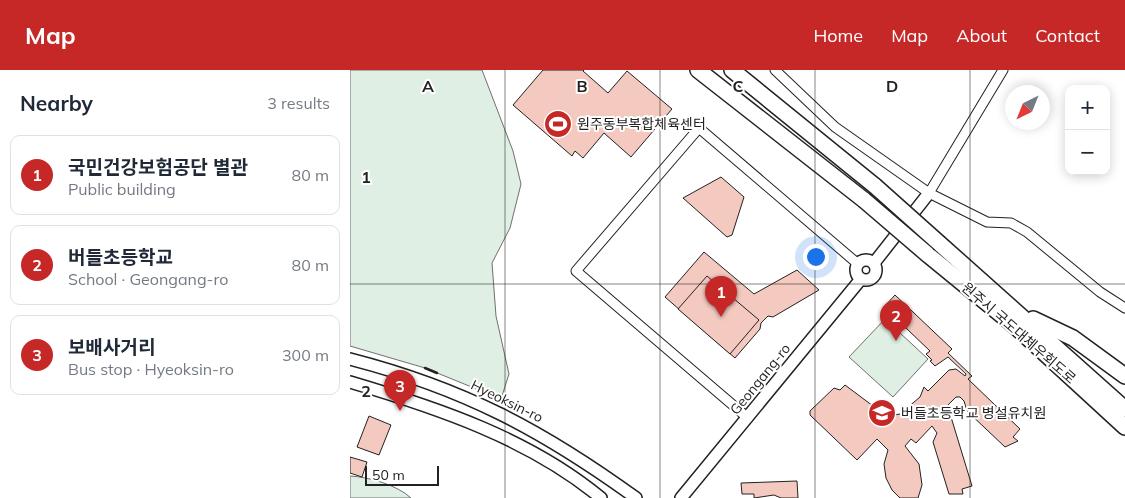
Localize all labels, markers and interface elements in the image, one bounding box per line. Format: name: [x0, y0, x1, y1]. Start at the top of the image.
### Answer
text: Map: [25, 20, 76, 50]
text: Home: [813, 24, 863, 47]
text: Map: [891, 24, 928, 47]
text: About: [956, 24, 1007, 47]
text: Contact: [1035, 24, 1100, 47]
text: A: [422, 76, 434, 96]
text: B: [576, 76, 588, 96]
text: C: [733, 76, 744, 96]
text: D: [886, 76, 898, 96]
north arrow: [1005, 85, 1050, 130]
map controls: [1065, 85, 1110, 175]
button: +: [1065, 85, 1110, 130]
text: Nearby: [20, 90, 93, 116]
text: 3 results: [267, 93, 330, 113]
sports icon: 원주동부복합체육센터: [543, 109, 573, 139]
place label: 원주동부복합체육센터: [577, 115, 706, 133]
button: −: [1065, 130, 1110, 175]
text: 국민건강보험공단 별관: [68, 155, 248, 179]
text: 1: [32, 165, 42, 185]
text: 80 m: [292, 165, 329, 185]
text: 1: [361, 167, 371, 187]
text: Public building: [68, 179, 176, 199]
your location: [803, 244, 829, 270]
text: 버들초등학교: [68, 245, 173, 269]
text: 2: [32, 255, 42, 275]
text: 80 m: [292, 255, 329, 275]
text: School · Geongang-ro: [68, 269, 228, 289]
pin: 1: [705, 276, 737, 317]
street label: 원주시 국도대체우회도로: [958, 279, 1080, 388]
pin: 2: [880, 300, 912, 341]
text: 보배사거리: [68, 335, 155, 359]
street label: Geongang-ro: [726, 340, 794, 418]
text: 3: [32, 345, 42, 365]
text: 300 m: [282, 345, 329, 365]
text: Bus stop · Hyeoksin-ro: [68, 359, 234, 379]
pin: 3: [384, 370, 416, 411]
street label: Hyeoksin-ro: [468, 376, 546, 426]
text: 2: [361, 381, 371, 401]
school or university icon: 버들초등학교 병설유치원: [867, 398, 897, 428]
place label: 버들초등학교 병설유치원: [901, 404, 1046, 422]
scale bar: [365, 463, 439, 486]
text: 50 m: [372, 466, 405, 484]

